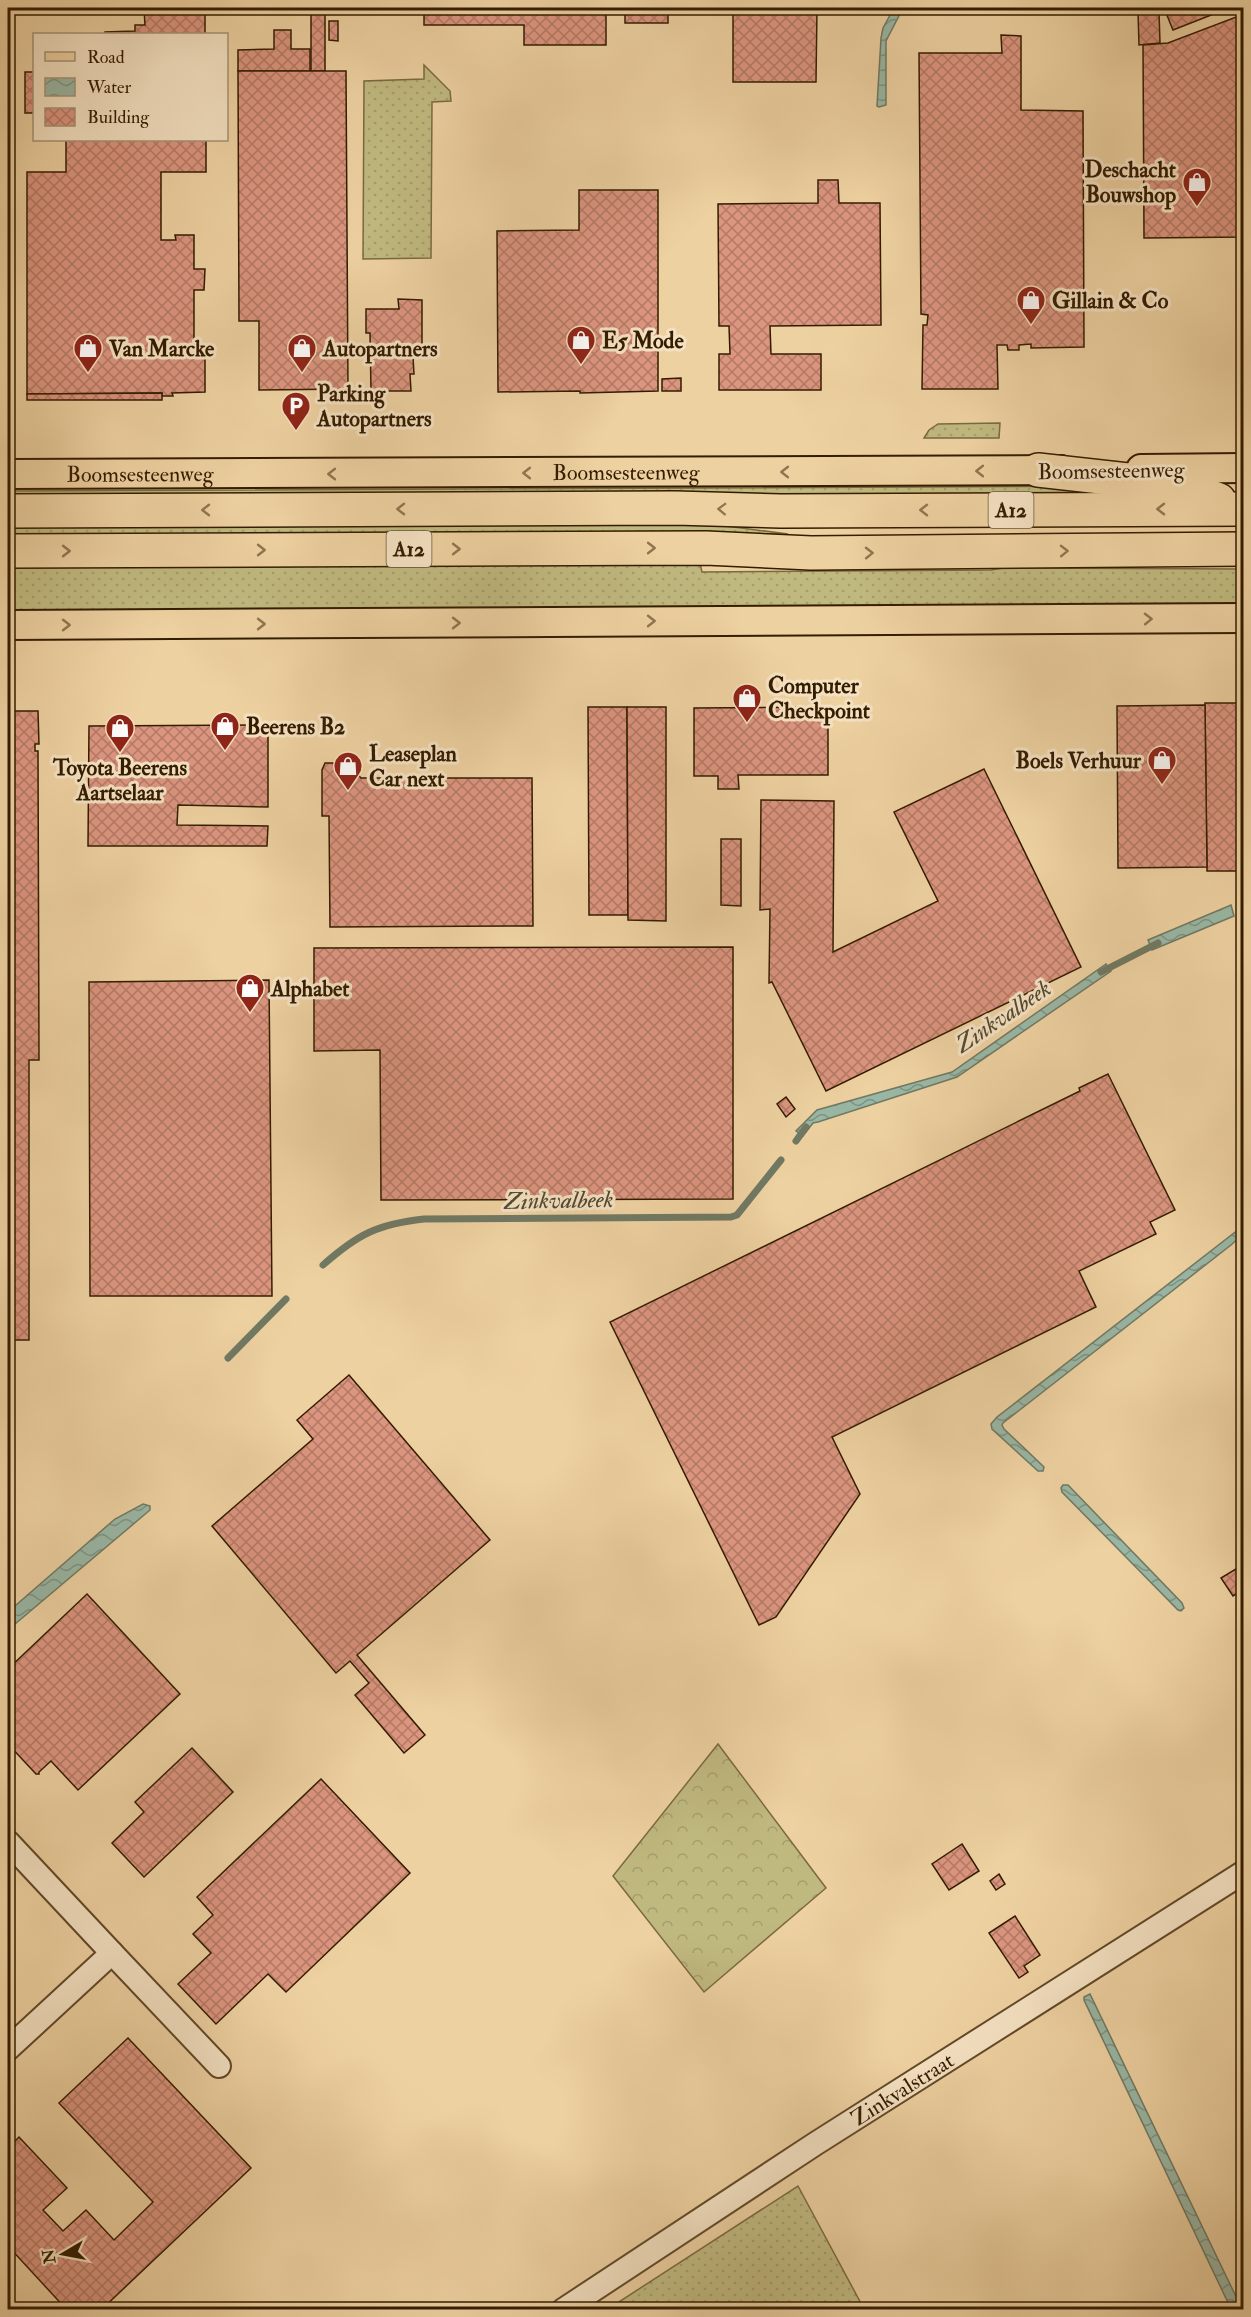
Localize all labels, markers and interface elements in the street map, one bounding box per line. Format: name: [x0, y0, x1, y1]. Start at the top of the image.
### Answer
legend: [33, 33, 228, 141]
text: Road: [87, 46, 125, 69]
text: Water: [86, 76, 131, 99]
text: Building: [87, 106, 150, 129]
place label: Deschacht Bouwshop: [1084, 156, 1177, 210]
shop icon: Deschacht Bouwshop: [1181, 166, 1213, 208]
shop icon: Gillain & Co: [1015, 284, 1047, 326]
place label: Gillain & Co: [1052, 287, 1169, 315]
shop icon: E5 Mode: [565, 324, 597, 366]
place label: E5 Mode: [602, 327, 684, 355]
shop icon: Van Marcke: [72, 332, 104, 374]
shop icon: Autopartners: [286, 332, 318, 374]
place label: Van Marcke: [108, 335, 215, 363]
place label: Autopartners: [322, 335, 438, 364]
place label: Parking Autopartners: [316, 380, 432, 434]
parking icon: Parking Autopartners: [280, 390, 312, 432]
street label: Boomsesteenweg: [1037, 456, 1186, 486]
street label: Boomsesteenweg: [552, 458, 701, 487]
street label: Boomsesteenweg: [66, 460, 215, 489]
one-way arrow: [975, 465, 984, 477]
one-way arrow: [780, 466, 789, 478]
one-way arrow: [522, 467, 531, 479]
one-way arrow: [327, 468, 336, 480]
road number: A12: [988, 492, 1034, 528]
one-way arrow: [397, 503, 406, 515]
one-way arrow: [718, 503, 727, 516]
one-way arrow: [1157, 503, 1166, 515]
one-way arrow: [202, 504, 211, 516]
one-way arrow: [920, 504, 929, 516]
road number: A12: [386, 531, 432, 567]
one-way arrow: [646, 542, 655, 554]
one-way arrow: [451, 543, 460, 555]
one-way arrow: [256, 544, 265, 556]
one-way arrow: [61, 545, 70, 557]
one-way arrow: [1060, 545, 1069, 557]
one-way arrow: [865, 547, 874, 559]
one-way arrow: [1144, 613, 1153, 625]
one-way arrow: [646, 615, 655, 627]
one-way arrow: [451, 617, 460, 629]
one-way arrow: [256, 618, 265, 630]
one-way arrow: [61, 619, 70, 631]
place label: Computer Checkpoint: [768, 672, 871, 726]
shop icon: Computer Checkpoint: [731, 682, 763, 724]
shop icon: Beerens B2: [209, 710, 241, 752]
shop icon: Toyota Beerens Aartselaar: [104, 712, 136, 754]
place label: Beerens B2: [246, 713, 345, 741]
place label: Leaseplan Car next: [369, 740, 458, 793]
shop icon: Boels Verhuur: [1146, 744, 1178, 786]
place label: Boels Verhuur: [1016, 747, 1142, 775]
shop icon: Leaseplan Car next: [332, 750, 364, 792]
place label: Toyota Beerens Aartselaar: [52, 754, 187, 807]
shop icon: Alphabet: [234, 972, 266, 1014]
water label: Zinkvalbeek: [949, 973, 1057, 1060]
place label: Alphabet: [270, 975, 350, 1004]
water label: Zinkvalbeek: [503, 1184, 614, 1217]
street label: Zinkvalstraat: [846, 2047, 959, 2133]
north arrow: [33, 2224, 93, 2284]
text: N: [38, 2247, 60, 2266]

